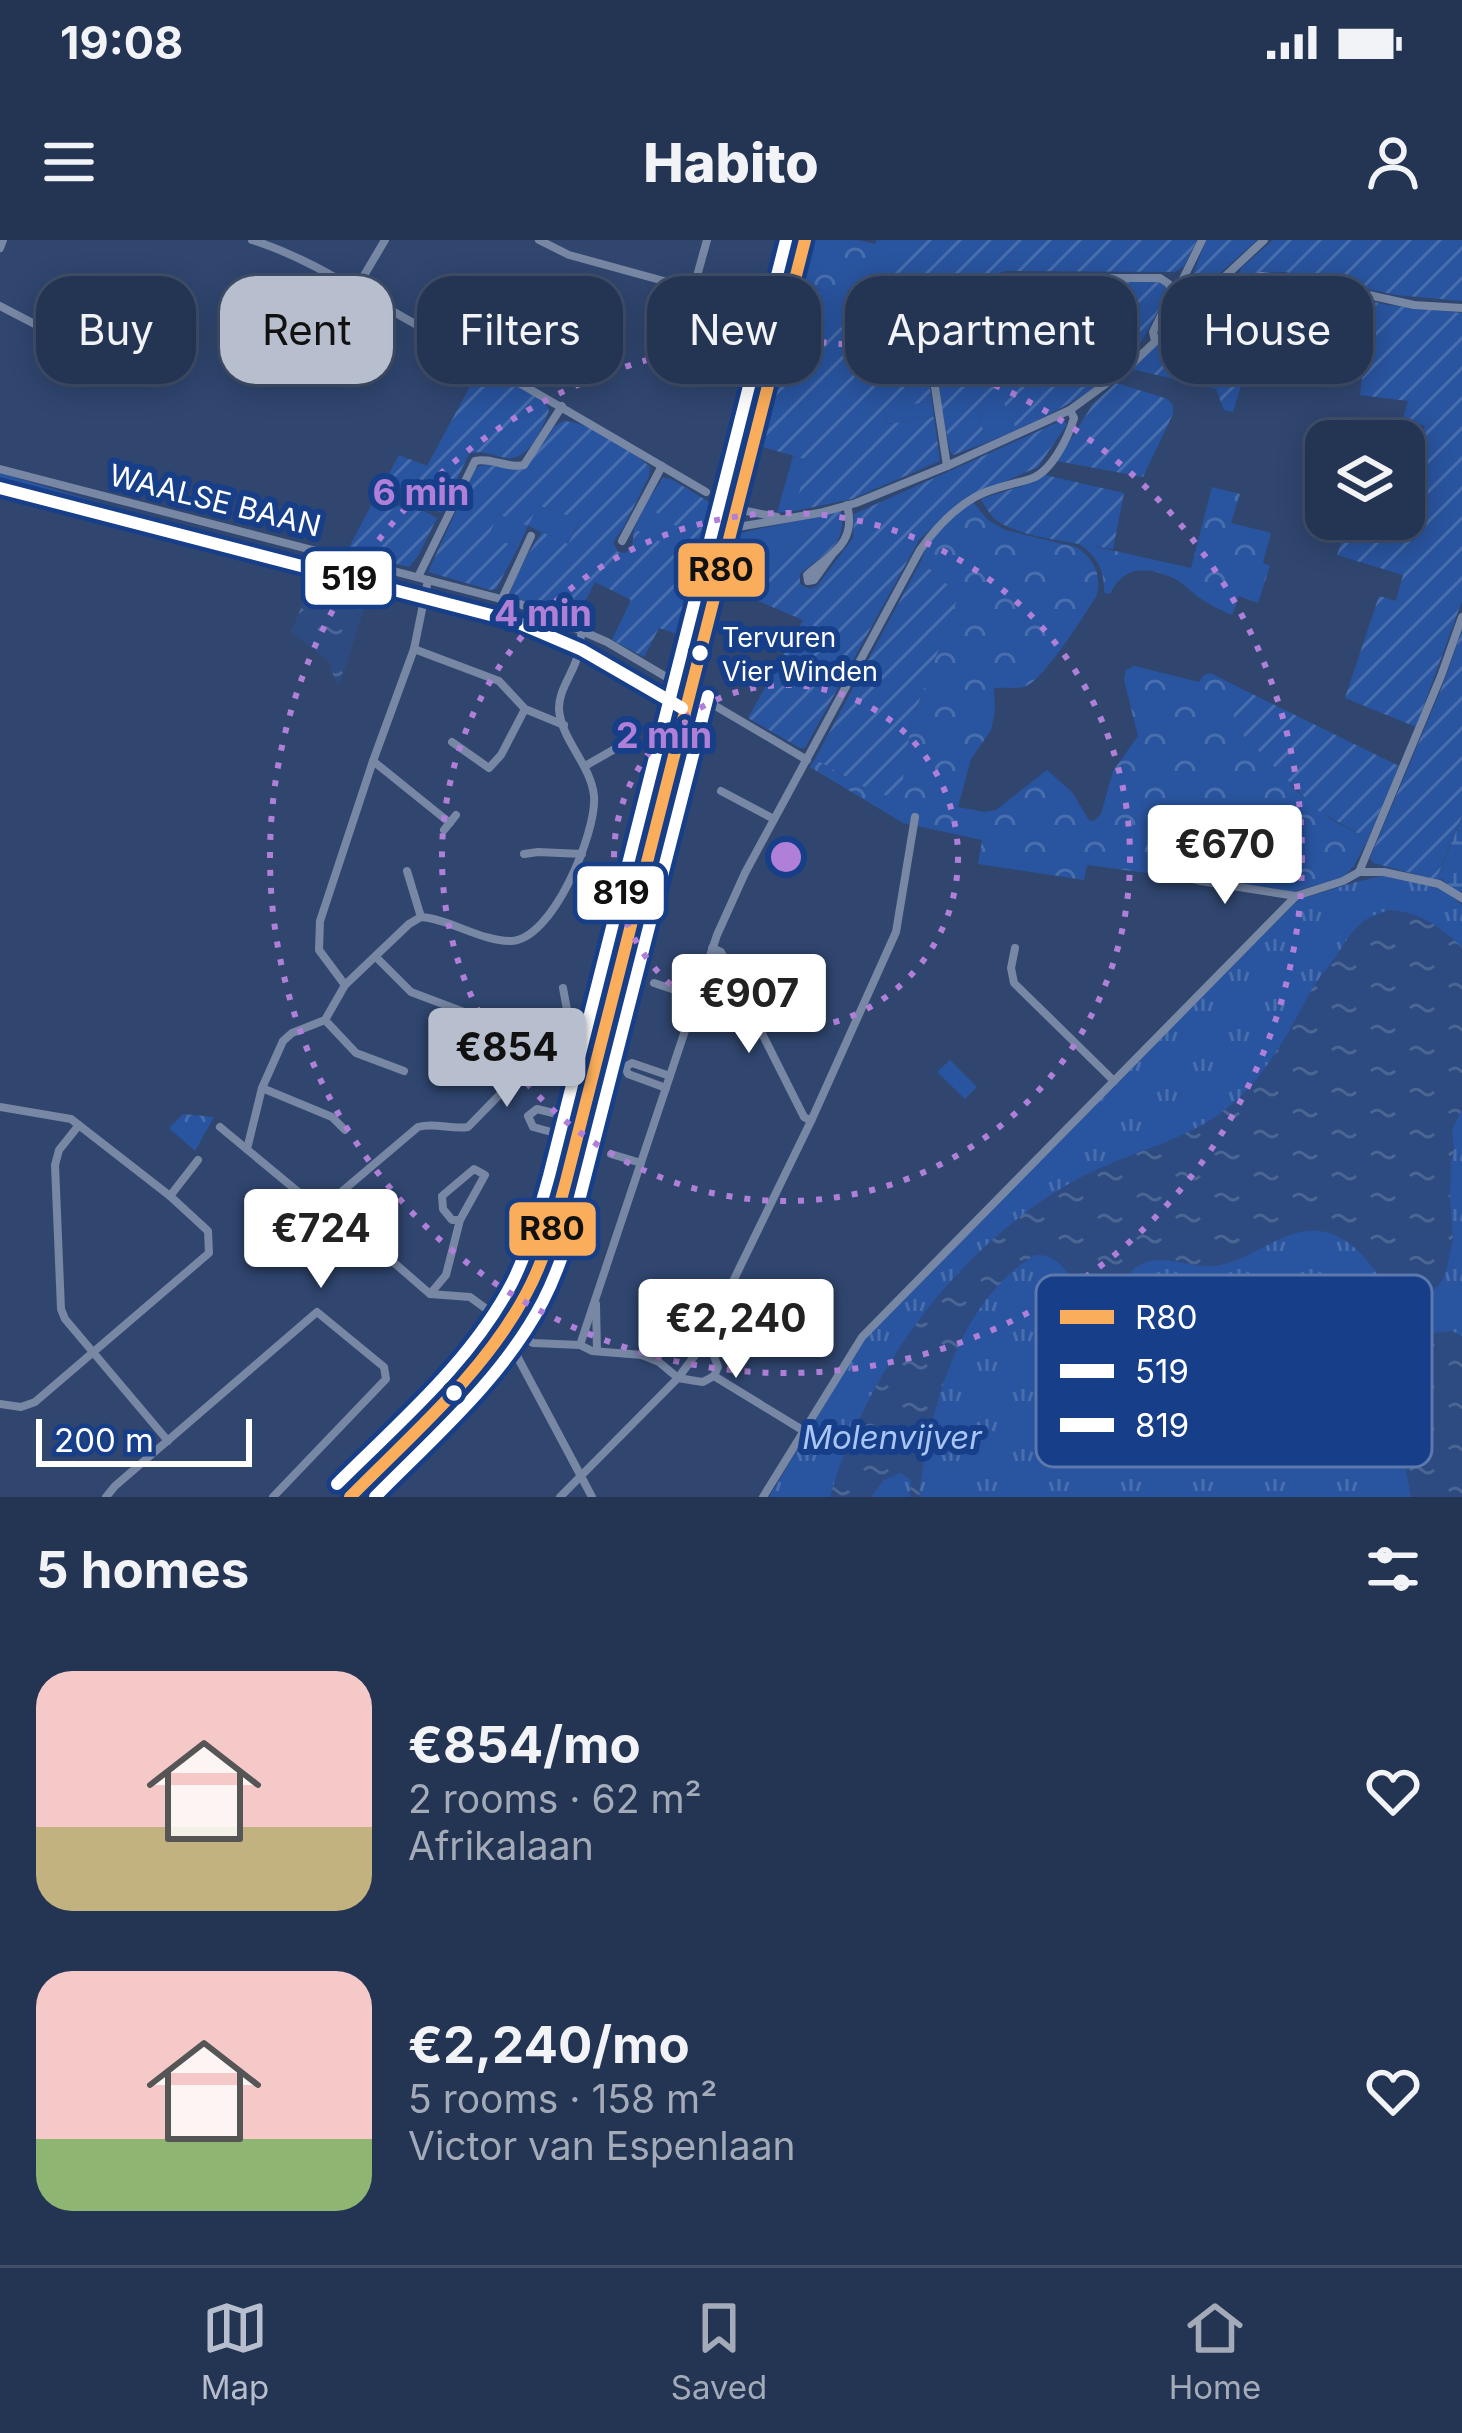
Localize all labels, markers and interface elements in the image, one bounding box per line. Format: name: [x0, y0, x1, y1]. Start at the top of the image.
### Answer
text: 19:08: [60, 15, 183, 70]
icon: menu: [36, 129, 102, 195]
icon: person: [1360, 129, 1426, 195]
text: Habito: [643, 130, 819, 195]
chip: Buy: [36, 276, 196, 384]
chip: Rent: [220, 276, 393, 384]
chip: Filters: [417, 276, 623, 384]
chip: New: [647, 276, 821, 384]
chip: Apartment: [845, 276, 1137, 384]
chip: House: [1161, 276, 1373, 384]
map controls: [1305, 420, 1425, 540]
button: layers: [1305, 420, 1425, 540]
street label: WAALSE BAAN: [106, 456, 325, 544]
text: 6 min: [373, 470, 469, 514]
line badge: R80: [676, 541, 767, 599]
line badge: 519: [303, 549, 394, 607]
text: R80: [688, 549, 754, 589]
text: 519: [321, 558, 377, 598]
text: 4 min: [494, 591, 592, 635]
place label: Tervuren Vier Winden: [722, 621, 878, 688]
marker: Tervuren Vier Winden: [689, 642, 711, 664]
text: 2 min: [616, 713, 712, 757]
pin: €670: [1154, 805, 1296, 907]
text: €670: [1175, 820, 1275, 867]
centre of rings: [765, 836, 807, 878]
line badge: 819: [575, 864, 666, 922]
text: 819: [592, 872, 650, 912]
pin: €907: [678, 954, 820, 1056]
text: €907: [699, 969, 799, 1016]
pin: €854: [436, 1008, 578, 1110]
text: €854: [455, 1023, 559, 1070]
pin: €724: [250, 1189, 392, 1291]
line badge: R80: [507, 1200, 598, 1258]
text: €724: [271, 1204, 371, 1251]
text: R80: [519, 1208, 585, 1248]
legend: [1036, 1275, 1432, 1467]
pin: €2,240: [638, 1279, 834, 1381]
text: €2,240: [666, 1294, 806, 1341]
text: R80: [1135, 1297, 1197, 1337]
text: 519: [1135, 1351, 1189, 1391]
unlabelled marker: [443, 1382, 465, 1404]
text: 819: [1135, 1405, 1189, 1445]
scale bar: [36, 1413, 252, 1466]
water label: Molenvijver: [802, 1417, 983, 1457]
text: 200 m: [54, 1420, 154, 1460]
icon: filters: [1360, 1536, 1426, 1602]
text: 5 homes: [36, 1539, 249, 1600]
text: €854/mo: [408, 1714, 641, 1775]
icon: home: [132, 1719, 276, 1863]
icon: heart: [1360, 1758, 1426, 1824]
text: 2 rooms · 62 m²: [408, 1775, 702, 1822]
text: Afrikalaan: [408, 1822, 594, 1869]
text: €2,240/mo: [408, 2014, 690, 2075]
icon: home: [132, 2019, 276, 2163]
icon: heart: [1360, 2058, 1426, 2124]
text: 5 rooms · 158 m²: [408, 2075, 717, 2122]
text: Victor van Espenlaan: [408, 2122, 796, 2169]
tab: Map: [201, 2295, 269, 2407]
tab: Saved: [671, 2295, 767, 2407]
tab: Home: [1169, 2295, 1261, 2407]

